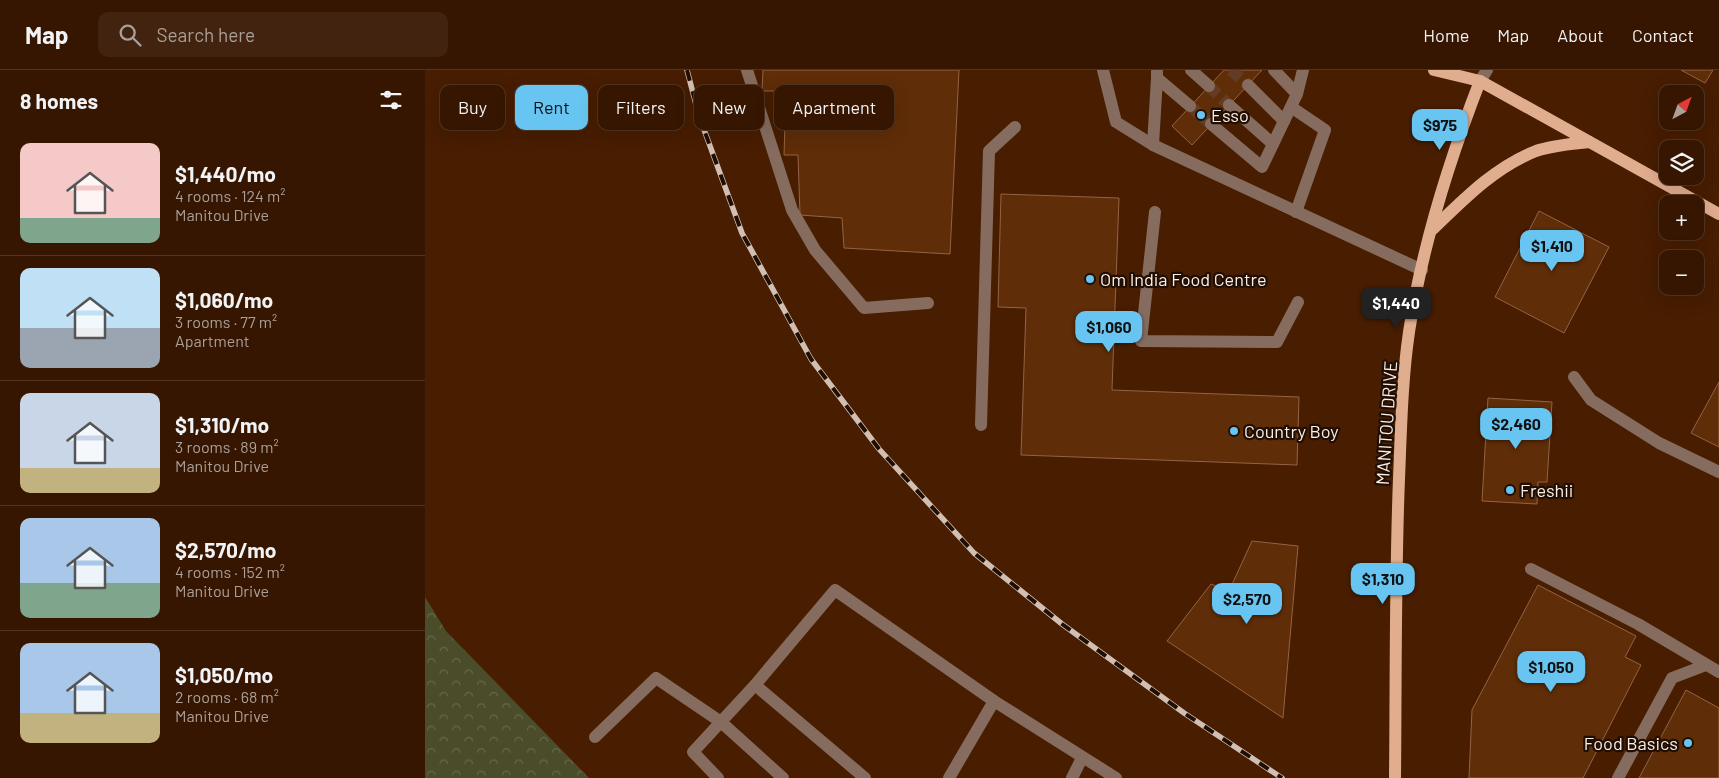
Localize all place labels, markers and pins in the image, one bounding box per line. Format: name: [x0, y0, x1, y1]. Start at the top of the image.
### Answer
place label: Esso: [1211, 104, 1249, 126]
pin: $975: [1410, 108, 1470, 151]
marker: Esso: [1195, 109, 1207, 121]
pin: $1,410: [1511, 230, 1593, 272]
place label: Om India Food Centre: [1100, 268, 1267, 290]
marker: Om India Food Centre: [1084, 273, 1096, 285]
pin: $1,440: [1355, 286, 1437, 329]
pin: $1,060: [1068, 310, 1150, 353]
pin: $2,460: [1475, 408, 1557, 450]
place label: Country Boy: [1244, 420, 1339, 442]
marker: Country Boy: [1228, 425, 1240, 437]
place label: Freshii: [1520, 479, 1573, 501]
marker: Freshii: [1504, 484, 1516, 496]
pin: $1,310: [1342, 562, 1424, 605]
pin: $2,570: [1206, 582, 1288, 625]
pin: $1,050: [1510, 650, 1592, 693]
place label: Food Basics: [1584, 732, 1678, 754]
marker: Food Basics: [1682, 737, 1694, 749]

